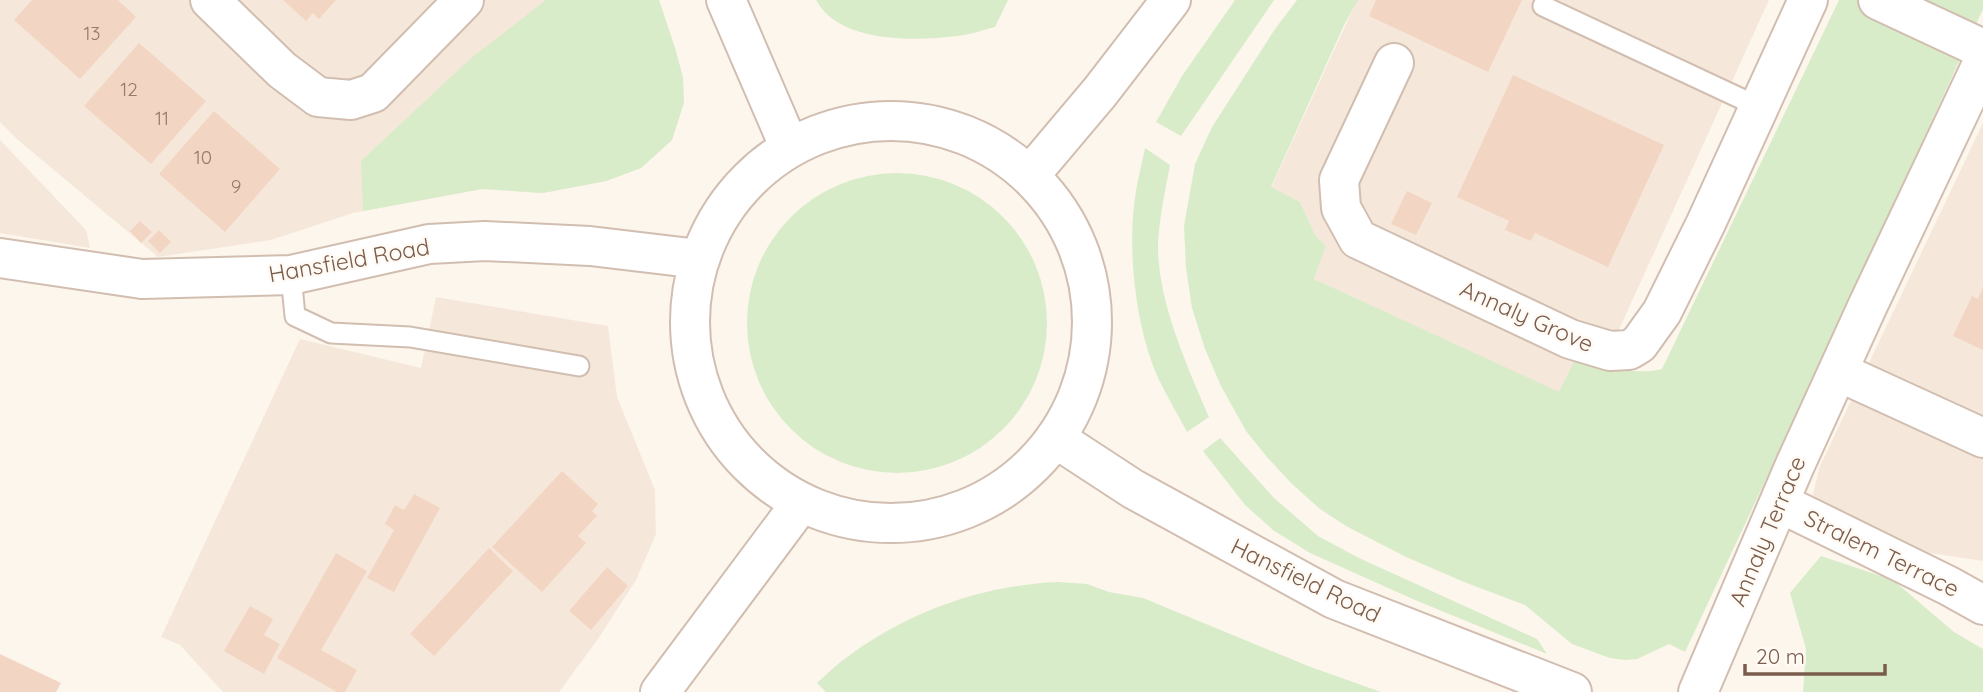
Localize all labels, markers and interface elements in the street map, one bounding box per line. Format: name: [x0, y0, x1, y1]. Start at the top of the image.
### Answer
house number: 13: [84, 21, 101, 45]
house number: 12: [120, 77, 138, 101]
house number: 11: [155, 106, 169, 130]
house number: 10: [194, 145, 212, 169]
house number: 9: [231, 174, 241, 198]
street label: Hansfield Road: [266, 232, 432, 288]
street label: Annaly Grove: [1456, 274, 1598, 358]
street label: Annaly Terrace: [1722, 452, 1812, 610]
street label: Stralem Terrace: [1800, 503, 1964, 603]
street label: Hansfield Road: [1226, 531, 1386, 629]
scale bar: [1745, 632, 1885, 676]
text: 20 m: [1756, 643, 1805, 669]

